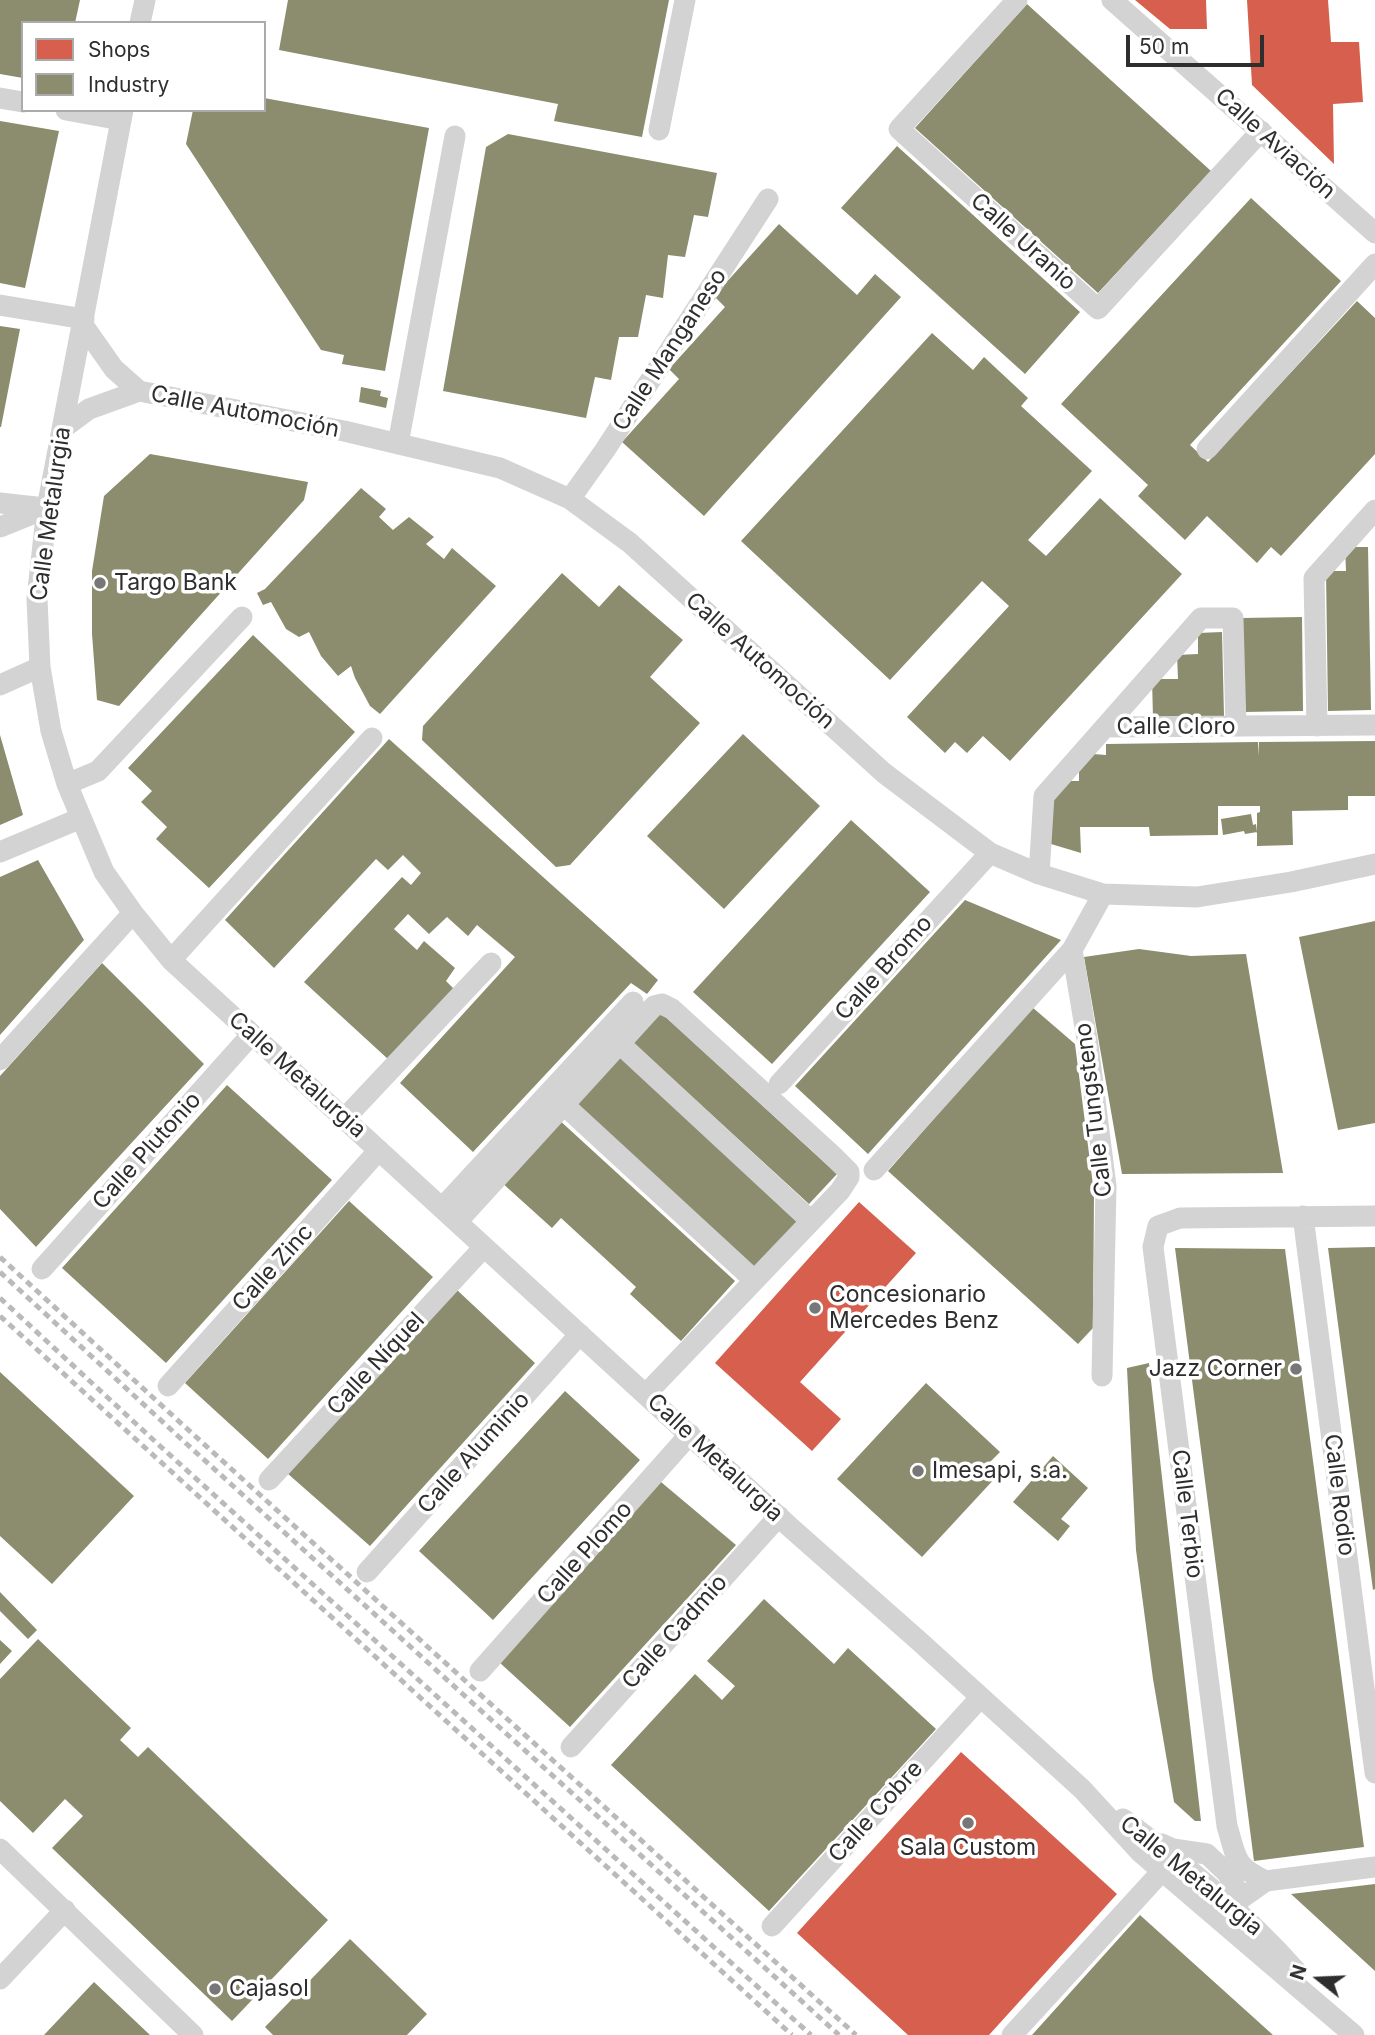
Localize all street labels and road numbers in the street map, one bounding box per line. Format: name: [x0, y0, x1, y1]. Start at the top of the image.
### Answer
street label: Calle Aviación: [1209, 83, 1341, 205]
street label: Calle Uranio: [965, 187, 1081, 297]
street label: Calle Manganeso: [607, 264, 733, 436]
street label: Calle Automoción: [148, 380, 342, 444]
street label: Calle Metalurgia: [25, 425, 77, 603]
street label: Calle Automoción: [680, 587, 840, 735]
street label: Calle Cloro: [1117, 713, 1235, 741]
street label: Calle Bromo: [830, 910, 938, 1026]
street label: Calle Metalurgia: [223, 1006, 371, 1144]
street label: Calle Tungsteno: [1070, 1021, 1118, 1199]
street label: Calle Plutonio: [87, 1087, 207, 1215]
street label: Calle Zinc: [227, 1219, 319, 1317]
street label: Calle Níquel: [321, 1307, 431, 1421]
street label: Calle Aluminio: [412, 1386, 536, 1520]
street label: Calle Metalurgia: [641, 1388, 789, 1528]
street label: Calle Rodio: [1318, 1433, 1360, 1557]
street label: Calle Terbio: [1165, 1448, 1209, 1580]
street label: Calle Plomo: [532, 1496, 638, 1610]
street label: Calle Cadmio: [617, 1569, 733, 1695]
street label: Calle Cobre: [823, 1756, 929, 1868]
street label: Calle Metalurgia: [1114, 1810, 1268, 1942]

